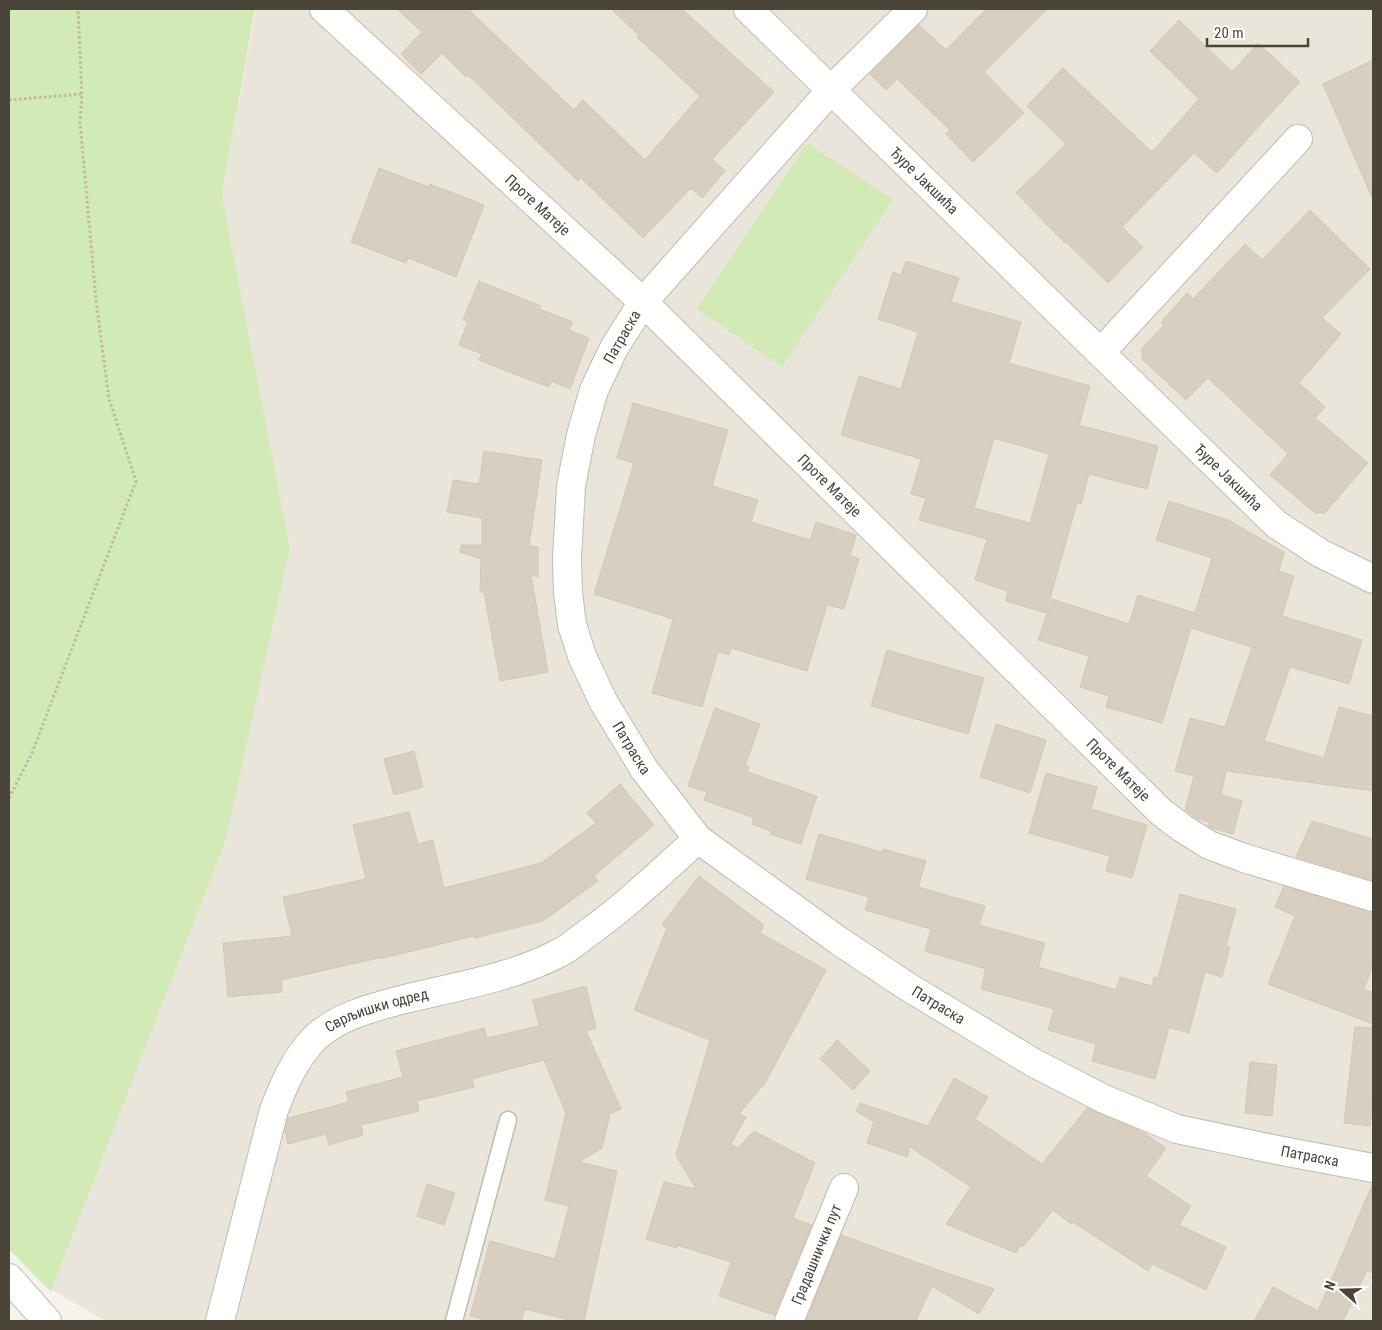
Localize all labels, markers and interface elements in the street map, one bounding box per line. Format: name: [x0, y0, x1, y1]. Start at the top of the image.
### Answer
scale bar: [1207, 15, 1308, 47]
text: 20 m: [1214, 24, 1244, 42]
street label: Ђуре Јакшића: [886, 144, 962, 218]
street label: Проте Матеје: [501, 171, 574, 240]
street label: Патраска: [600, 307, 644, 367]
street label: Ђуре Јакшића: [1190, 440, 1266, 515]
street label: Проте Матеје: [794, 451, 865, 521]
street label: Патраска: [609, 718, 654, 778]
street label: Проте Матеје: [1083, 735, 1154, 805]
street label: Патраска: [909, 982, 968, 1028]
street label: Сврљишки одред: [321, 985, 430, 1036]
street label: Патраска: [1279, 1142, 1340, 1170]
street label: Градашнички пут: [788, 1201, 845, 1307]
north arrow: [1317, 1265, 1367, 1315]
text: N: [1321, 1279, 1339, 1292]

